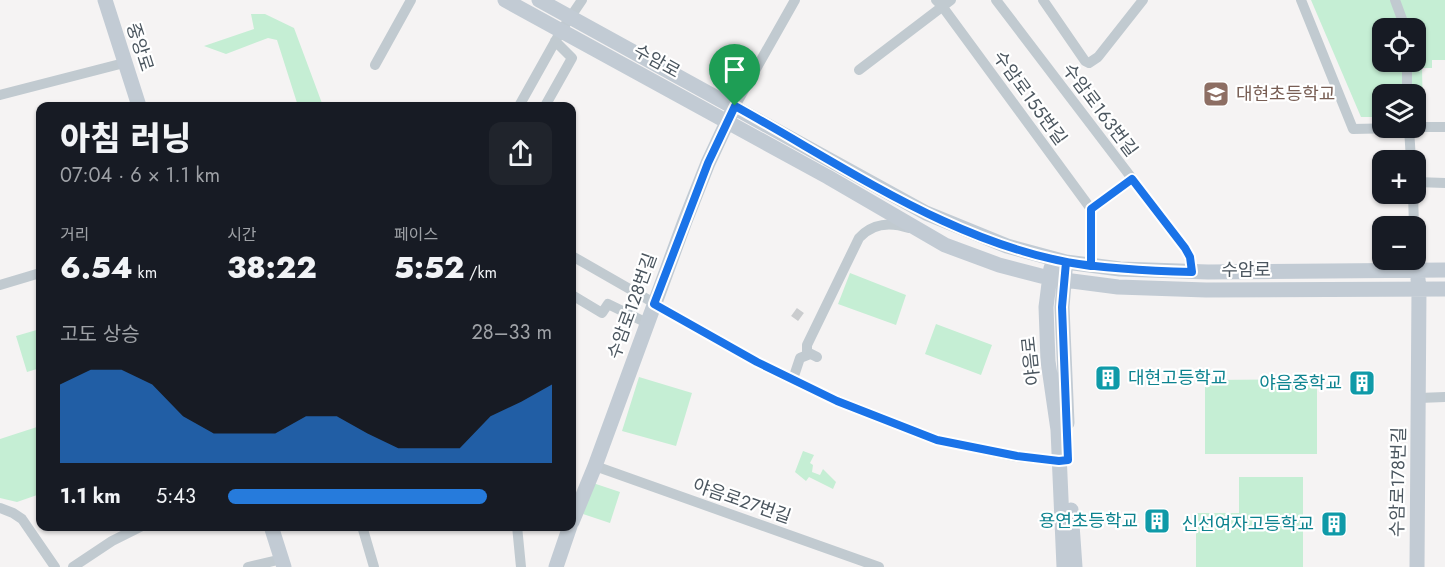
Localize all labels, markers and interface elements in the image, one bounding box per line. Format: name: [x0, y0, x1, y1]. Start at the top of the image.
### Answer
map controls: [1372, 18, 1426, 270]
button: locate: [1372, 18, 1426, 72]
street label: 중앙로: [120, 19, 160, 75]
street label: 수암로: [629, 38, 685, 84]
pin: [709, 44, 760, 106]
street label: 수암로155번길: [987, 45, 1073, 151]
icon: arrive: [718, 53, 751, 86]
street label: 수암로163번길: [1056, 58, 1144, 162]
school or university icon: 대현초등학교: [1201, 79, 1231, 109]
place label: 대현초등학교: [1236, 81, 1335, 107]
button: layers: [1372, 84, 1426, 138]
text: 아침 러닝: [60, 115, 191, 162]
button: share: [489, 122, 552, 185]
button: +: [1372, 150, 1426, 204]
text: 07:04 · 6 × 1.1 km: [60, 161, 220, 190]
button: −: [1372, 216, 1426, 270]
text: 거리: [60, 223, 89, 246]
text: 시간: [227, 223, 256, 246]
text: 페이스: [394, 223, 438, 246]
text: 6.54: [60, 246, 133, 289]
text: 38:22: [227, 246, 317, 289]
text: 5:52: [394, 246, 464, 289]
street label: 수암로128번길: [601, 249, 663, 363]
street label: 수암로: [1221, 257, 1271, 283]
text: km: [133, 261, 157, 284]
text: /km: [464, 261, 497, 284]
text: 28–33 m: [471, 318, 552, 347]
text: 고도 상승: [60, 320, 140, 349]
street label: 야음로: [1015, 335, 1047, 387]
building icon: 대현고등학교: [1093, 363, 1123, 393]
place label: 대현고등학교: [1128, 365, 1227, 391]
building icon: 야음중학교: [1347, 368, 1377, 398]
place label: 야음중학교: [1259, 370, 1342, 396]
street label: 수암로178번길: [1384, 427, 1412, 537]
street label: 야음로27번길: [689, 472, 795, 530]
text: 1.1 km: [60, 482, 121, 511]
text: 5:43: [156, 482, 196, 511]
building icon: 용연초등학교: [1142, 506, 1172, 536]
place label: 용연초등학교: [1039, 508, 1138, 534]
building icon: 신선여자고등학교: [1319, 509, 1349, 539]
place label: 신선여자고등학교: [1182, 511, 1314, 537]

